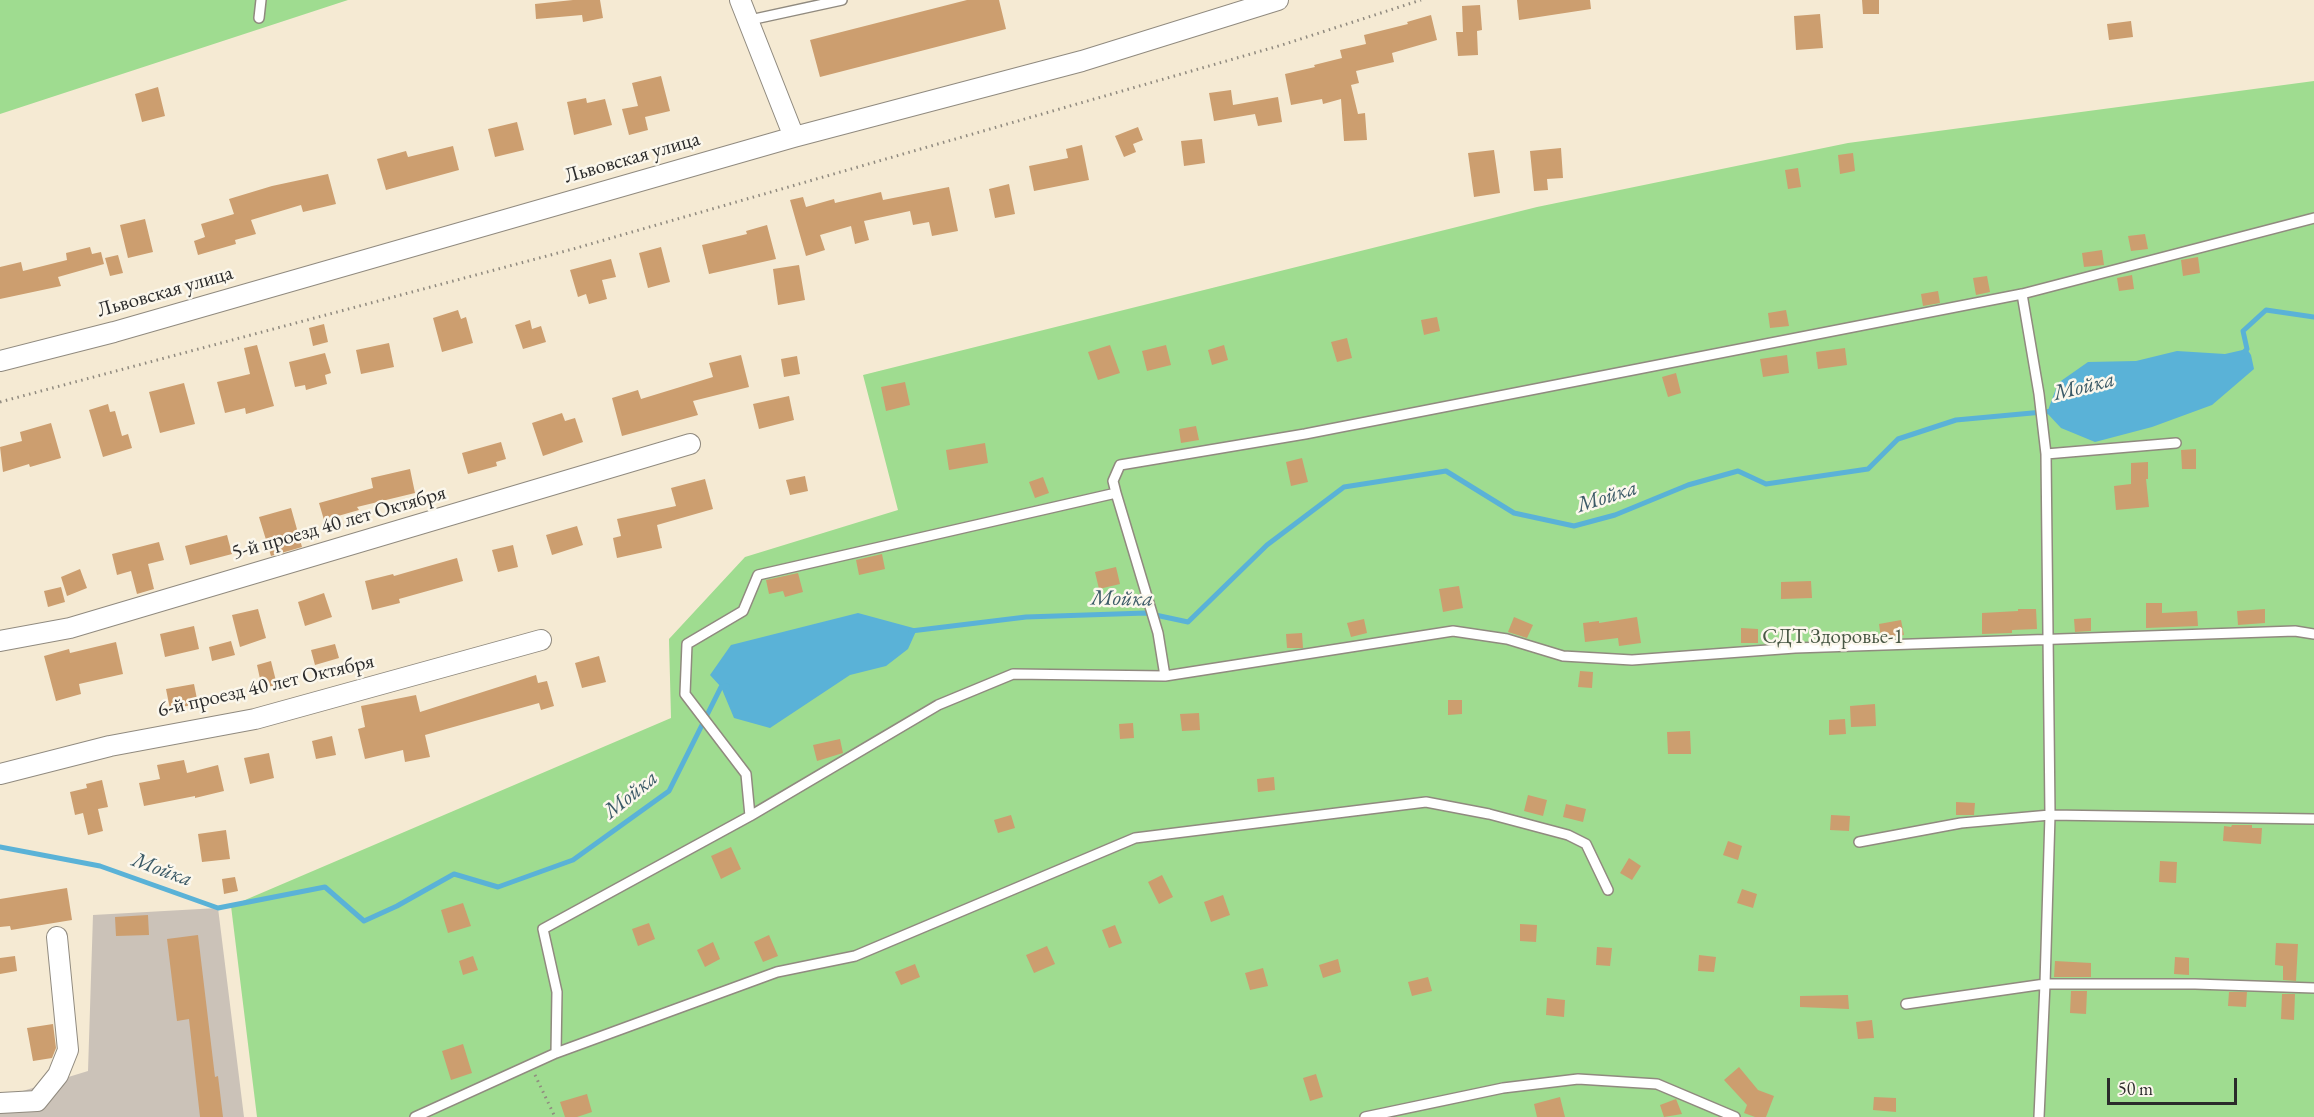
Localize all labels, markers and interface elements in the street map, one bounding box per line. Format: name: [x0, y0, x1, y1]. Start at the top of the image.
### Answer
street label: Львовская улица: [561, 127, 703, 189]
street label: Львовская улица: [94, 261, 236, 323]
water label: Мойка: [2051, 367, 2117, 407]
water label: Мойка: [1573, 475, 1641, 519]
street label: 5-й проезд 40 лет Октября: [229, 480, 449, 566]
water label: Мойка: [1091, 585, 1153, 613]
park label: СДТ Здоровье-1: [1762, 624, 1904, 650]
street label: 6-й проезд 40 лет Октября: [155, 649, 377, 723]
water label: Мойка: [598, 765, 664, 825]
water label: Мойка: [128, 847, 196, 893]
scale bar: [2110, 1066, 2240, 1104]
text: 50 m: [2118, 1077, 2153, 1100]

